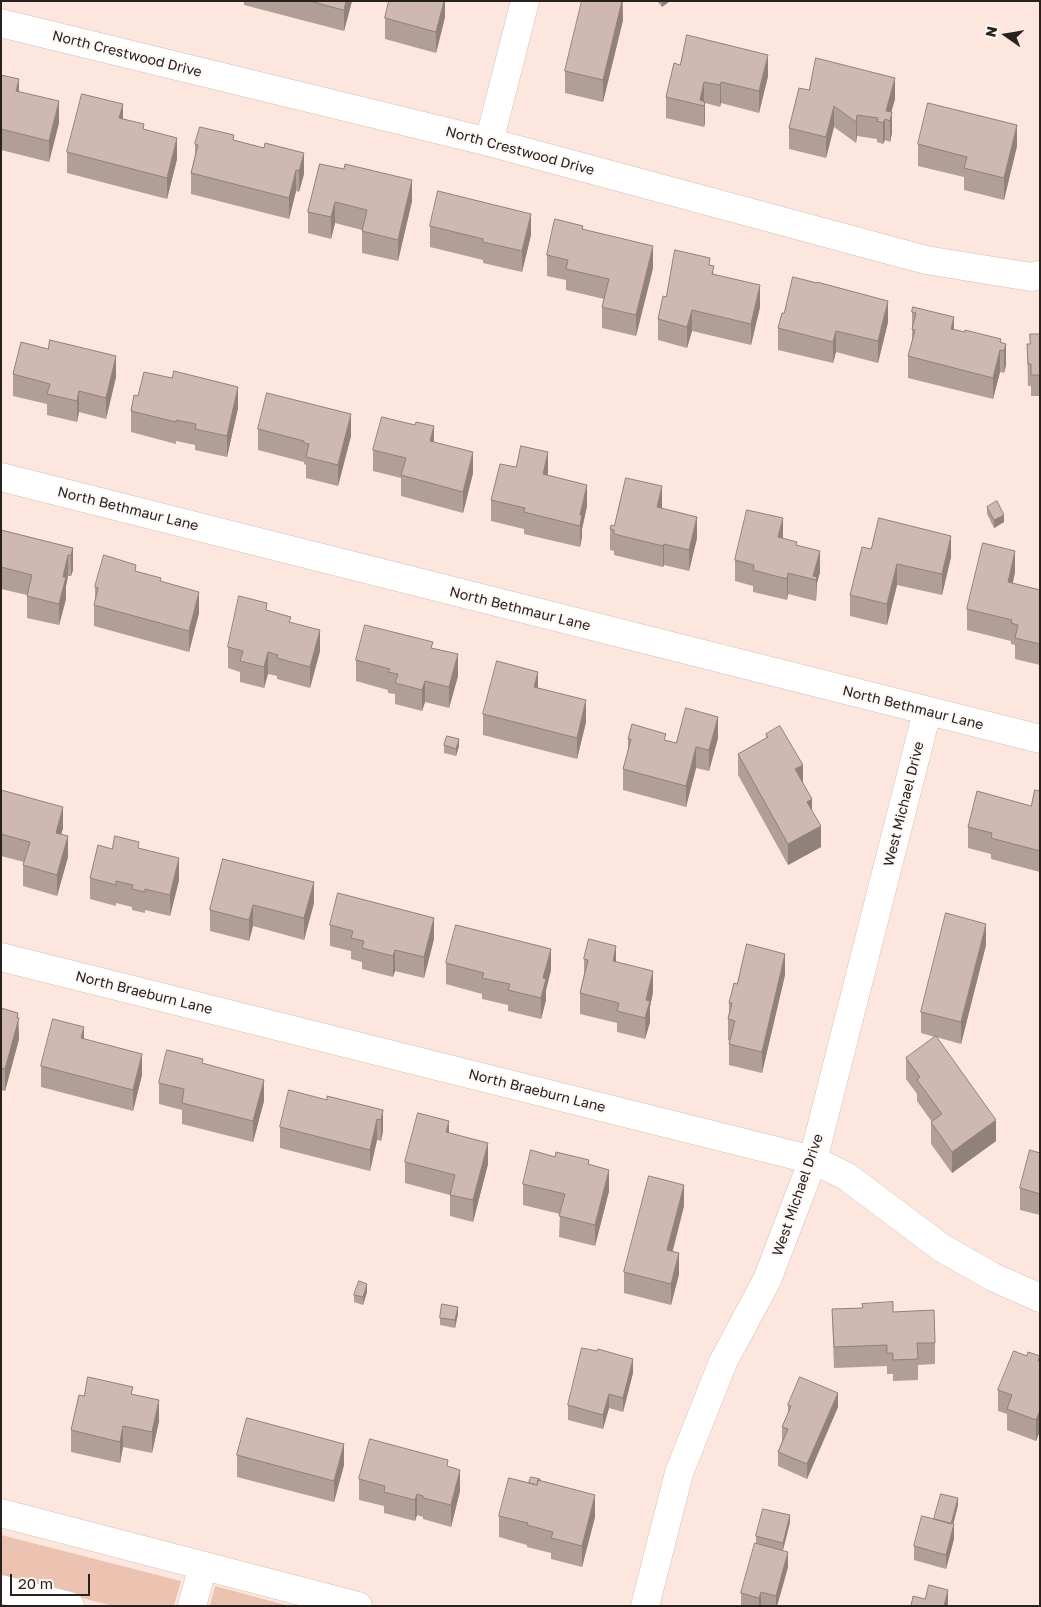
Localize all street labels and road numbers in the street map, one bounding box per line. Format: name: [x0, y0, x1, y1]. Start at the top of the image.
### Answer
street label: North Crestwood Drive: [51, 27, 203, 81]
street label: North Crestwood Drive: [444, 123, 596, 179]
street label: North Bethmaur Lane: [56, 483, 200, 535]
street label: North Bethmaur Lane: [448, 583, 592, 635]
street label: North Bethmaur Lane: [841, 682, 985, 734]
street label: West Michael Drive: [880, 740, 928, 868]
street label: North Braeburn Lane: [74, 968, 214, 1018]
street label: North Braeburn Lane: [467, 1066, 607, 1116]
street label: West Michael Drive: [769, 1132, 827, 1258]

